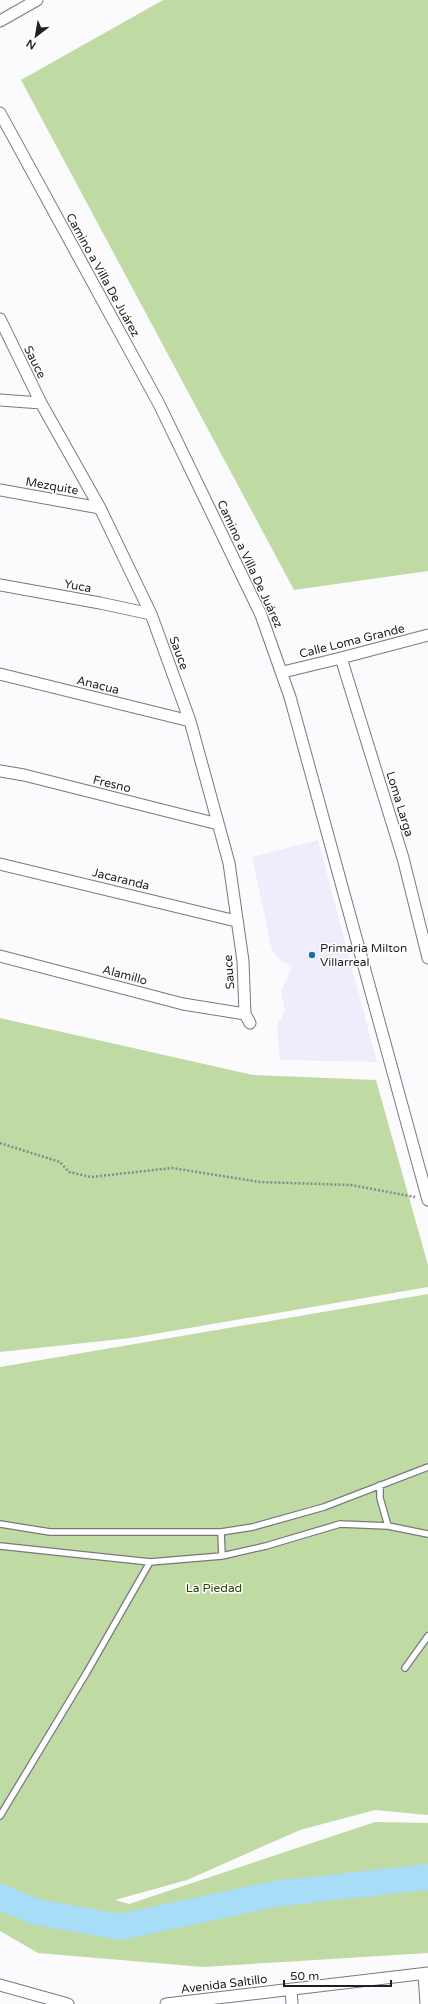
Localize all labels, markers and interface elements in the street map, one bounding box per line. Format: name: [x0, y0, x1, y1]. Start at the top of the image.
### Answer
north arrow: [16, 16, 56, 56]
text: N: [24, 36, 38, 52]
street label: Camino a Villa De Juárez: [63, 211, 143, 339]
street label: Sauce: [21, 343, 49, 381]
street label: Mezquite: [25, 474, 80, 498]
street label: Camino a Villa De Juárez: [214, 498, 286, 630]
street label: Yuca: [63, 577, 93, 595]
street label: Calle Loma Grande: [298, 621, 406, 661]
street label: Sauce: [167, 634, 192, 672]
street label: Anacua: [75, 673, 121, 697]
street label: Loma Larga: [383, 770, 417, 838]
street label: Fresno: [92, 773, 132, 795]
street label: Jacaranda: [91, 865, 151, 893]
place label: Primaria Milton Villarreal: [320, 941, 407, 969]
marker: Primaria Milton Villarreal: [307, 950, 317, 960]
street label: Sauce: [221, 954, 237, 990]
street label: Alamillo: [101, 962, 149, 988]
park label: La Piedad: [186, 1581, 242, 1595]
scale bar: [284, 1962, 391, 1988]
text: 50 m: [290, 1969, 319, 1983]
street label: Avenida Saltillo: [180, 1972, 268, 1996]

